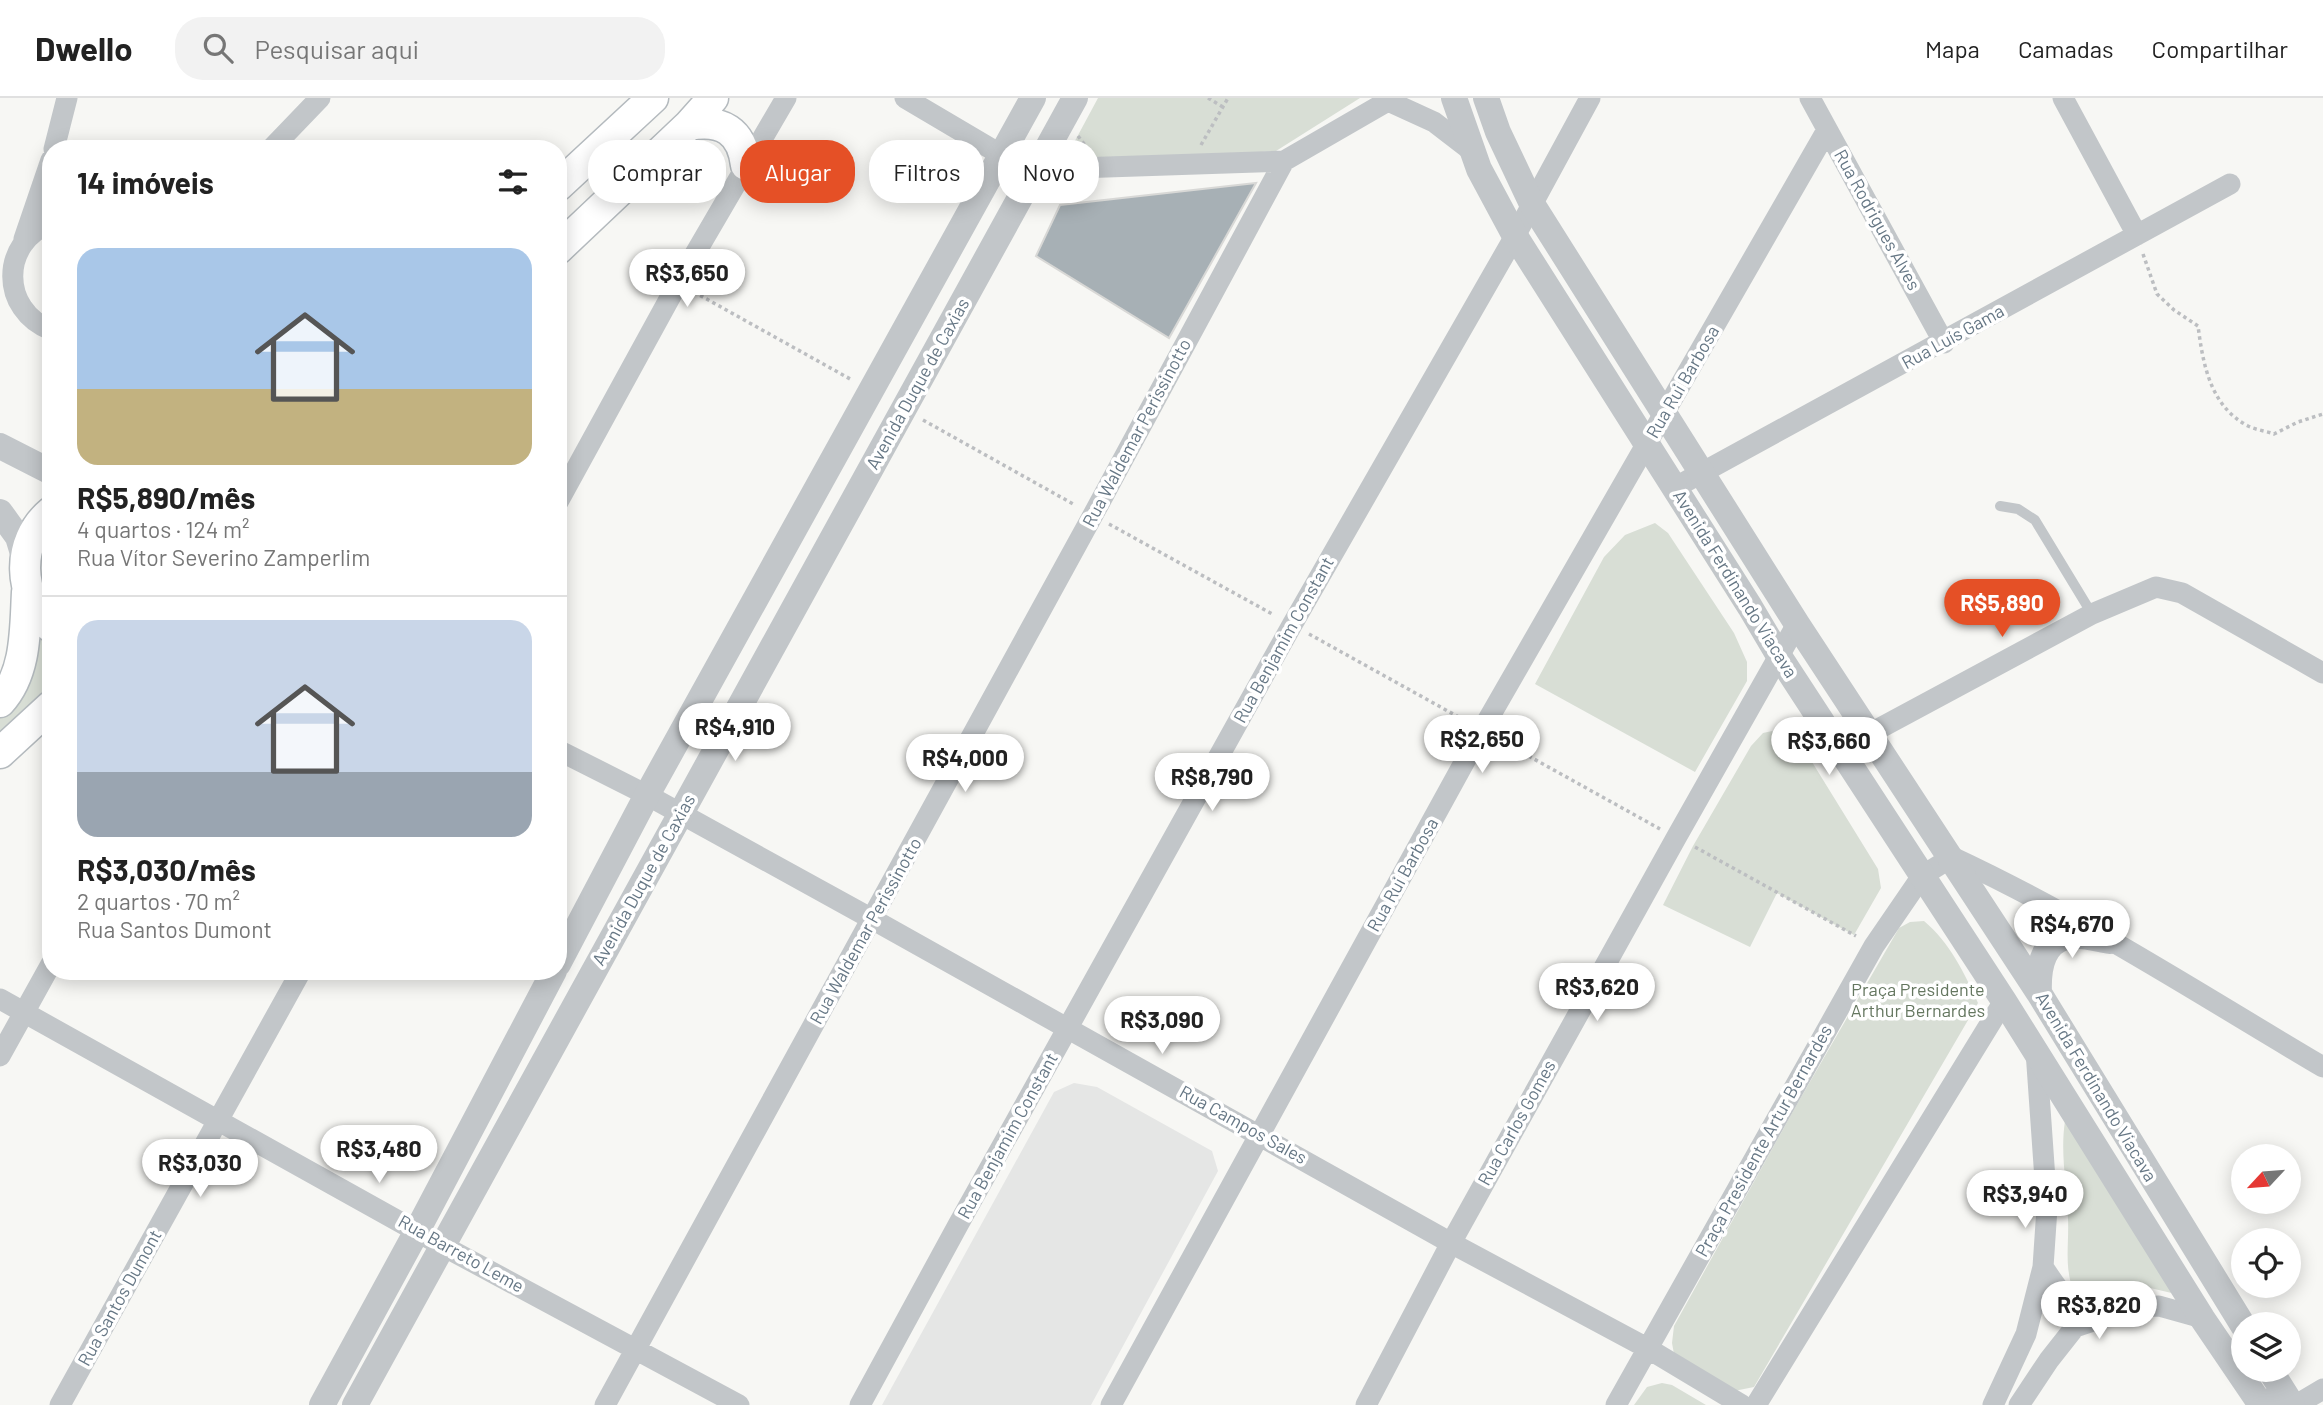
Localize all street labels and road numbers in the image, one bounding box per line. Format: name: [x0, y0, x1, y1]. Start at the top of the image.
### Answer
street label: Rua Rodrigues Alves: [1830, 145, 1926, 294]
street label: Avenida Duque de Caxias: [861, 294, 973, 473]
street label: Rua Luís Gama: [1897, 299, 2008, 373]
street label: Rua Rui Barbosa: [1641, 321, 1723, 442]
street label: Rua Waldemar Perissinotto: [1077, 335, 1195, 530]
street label: Avenida Ferdinando Viacava: [1669, 486, 1803, 681]
street label: Rua Benjamim Constant: [1228, 553, 1338, 726]
street label: Avenida Duque de Caxias: [587, 790, 699, 969]
street label: Rua Rui Barbosa: [1362, 814, 1442, 935]
street label: Rua Waldemar Perissinotto: [805, 833, 926, 1028]
street label: Avenida Ferdinando Viacava: [2031, 988, 2162, 1185]
street label: Praça Presidente Artur Bernardes: [1690, 1021, 1836, 1260]
street label: Rua Benjamim Constant: [952, 1049, 1062, 1222]
street label: Rua Carlos Gomes: [1473, 1056, 1560, 1189]
street label: Rua Campos Sales: [1176, 1080, 1311, 1168]
street label: Rua Barreto Leme: [395, 1210, 528, 1297]
street label: Rua Santos Dumont: [73, 1225, 166, 1370]

